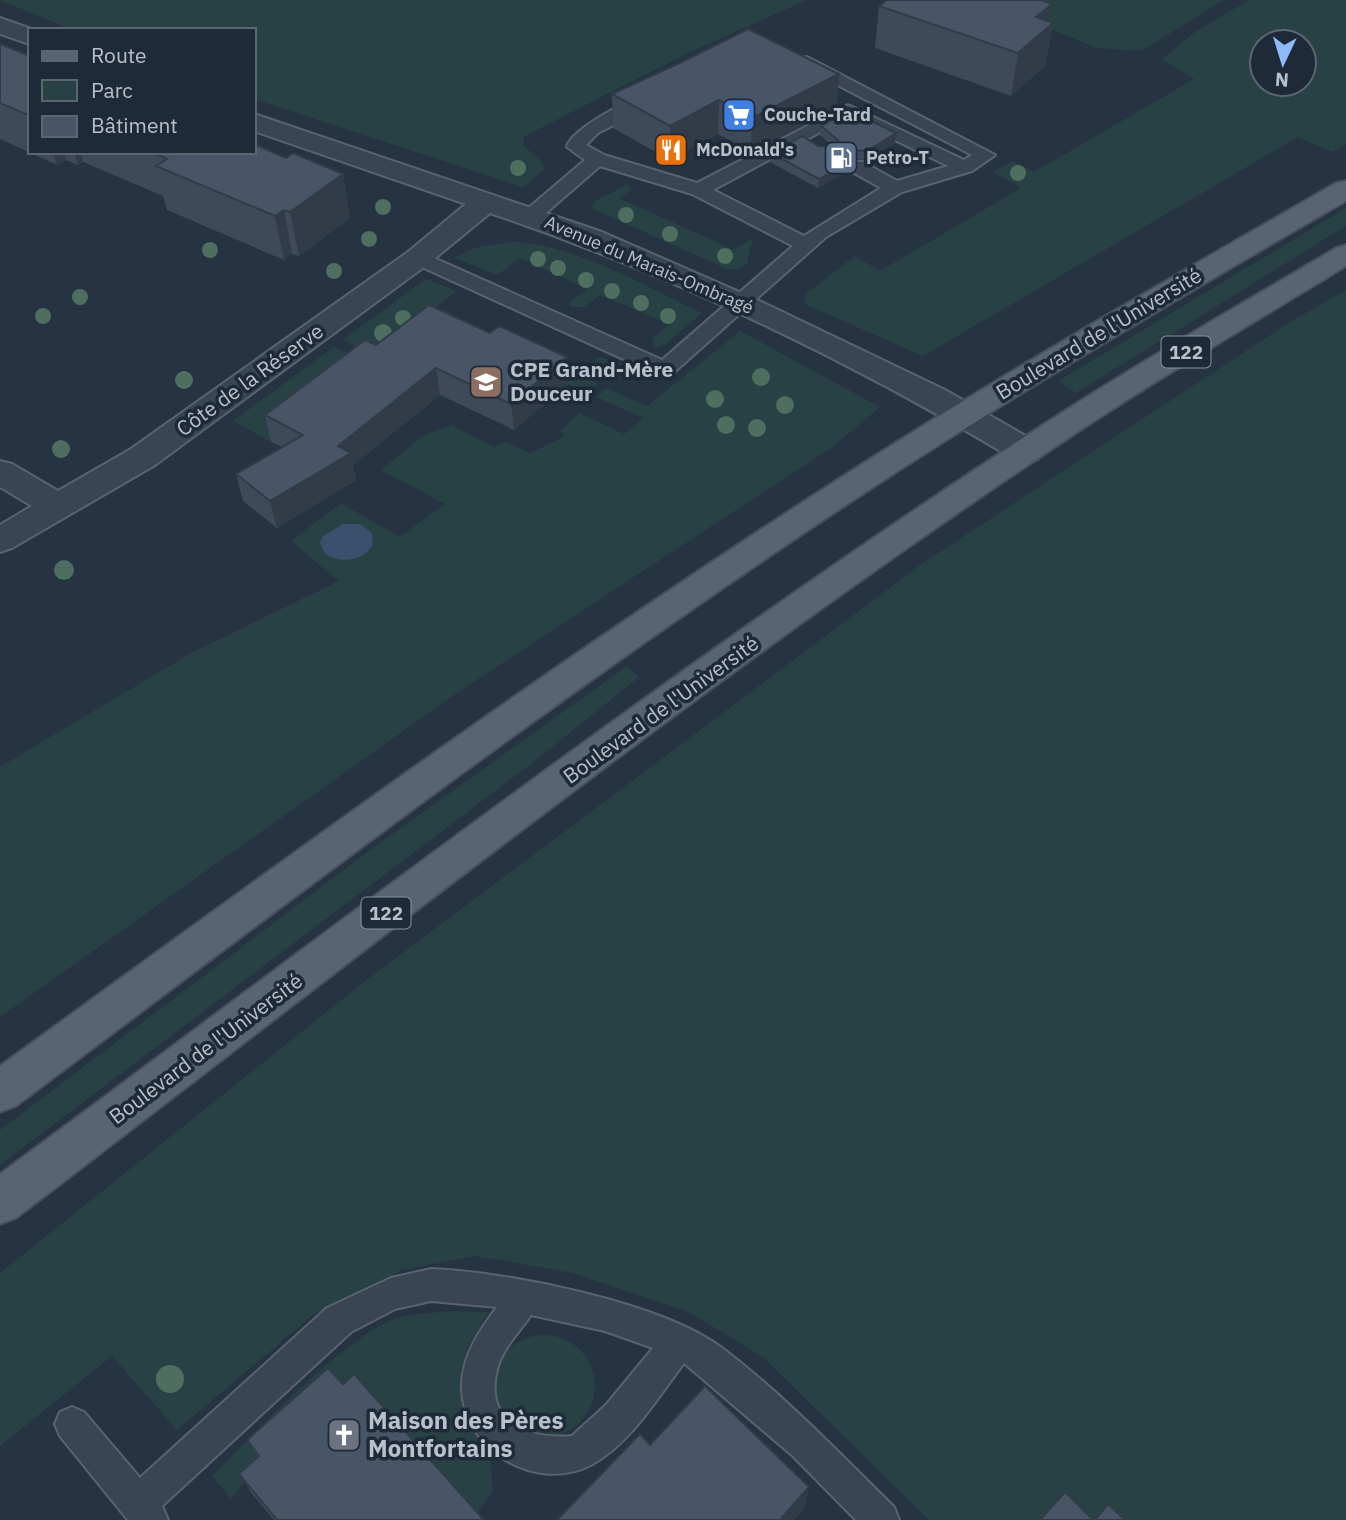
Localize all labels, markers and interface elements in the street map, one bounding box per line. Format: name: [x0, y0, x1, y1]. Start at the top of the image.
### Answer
legend: [28, 28, 256, 154]
north arrow: [1248, 28, 1318, 98]
text: Route: [91, 41, 147, 69]
text: N: [1274, 68, 1290, 92]
text: Parc: [91, 76, 133, 104]
supermarket icon: Couche-Tard: [720, 96, 758, 134]
place label: Couche-Tard: [764, 103, 871, 126]
text: Bâtiment: [91, 111, 178, 139]
restaurant icon: McDonald's: [652, 131, 690, 169]
place label: McDonald's: [696, 138, 794, 161]
fuel station icon: Petro-T: [822, 139, 860, 177]
place label: Petro-T: [866, 146, 929, 169]
street label: Avenue du Marais-Ombragé: [541, 210, 757, 319]
street label: Boulevard de l'Université: [991, 261, 1206, 406]
street label: Côte de la Réserve: [170, 316, 328, 442]
road number: 122: [1162, 336, 1210, 368]
place label: CPE Grand-Mère Douceur: [510, 355, 674, 407]
school or university icon: CPE Grand-Mère Douceur: [467, 363, 505, 401]
street label: Boulevard de l'Université: [557, 629, 764, 790]
road number: 122: [362, 897, 410, 928]
street label: Boulevard de l'Université: [103, 966, 308, 1130]
place label: Maison des Pères Montfortains: [368, 1404, 564, 1464]
church icon: Maison des Pères Montfortains: [325, 1416, 363, 1454]

